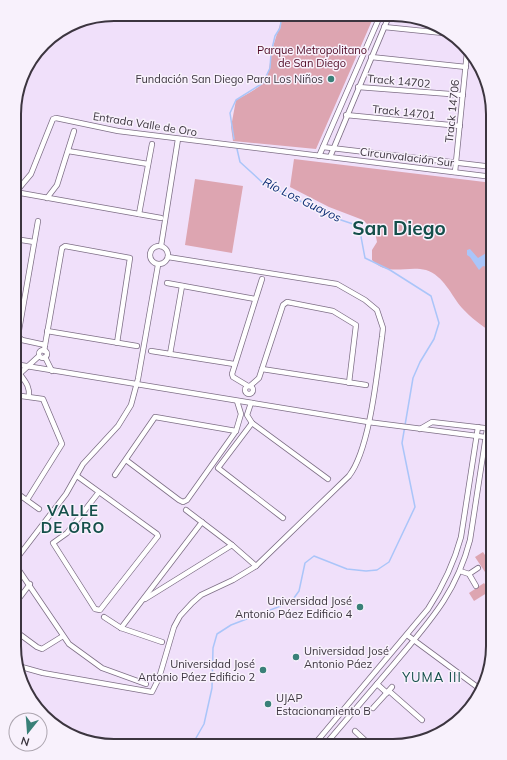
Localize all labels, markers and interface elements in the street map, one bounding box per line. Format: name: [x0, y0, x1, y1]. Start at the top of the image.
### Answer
park label: Parque Metropolitano de San Diego: [257, 43, 367, 70]
street label: Track 14702: [367, 71, 432, 91]
place label: Fundación San Diego Para Los Niños: [135, 72, 323, 86]
marker: Fundación San Diego Para Los Niños: [326, 74, 336, 84]
street label: Track 14706: [442, 78, 462, 143]
street label: Track 14701: [372, 102, 436, 122]
street label: Entrada Valle de Oro: [92, 109, 198, 139]
street label: Circunvalación Sur: [359, 144, 455, 170]
water label: Río Los Guayos: [261, 174, 344, 225]
district label: San Diego: [352, 216, 446, 240]
district label: VALLE DE ORO: [41, 501, 105, 537]
place label: Universidad José Antonio Páez Edificio 4: [235, 594, 352, 621]
marker: Universidad José Antonio Páez Edificio 4: [355, 602, 365, 612]
place label: Universidad José Antonio Páez: [304, 644, 389, 671]
marker: Universidad José Antonio Páez: [291, 652, 301, 662]
place label: Universidad José Antonio Páez Edificio 2: [138, 657, 255, 684]
marker: Universidad José Antonio Páez Edificio 2: [258, 665, 268, 675]
district label: YUMA III: [401, 669, 462, 685]
place label: UJAP Estacionamiento B: [276, 691, 371, 718]
marker: UJAP Estacionamiento B: [263, 699, 273, 709]
north arrow: [8, 712, 48, 752]
text: N: [19, 734, 31, 749]

